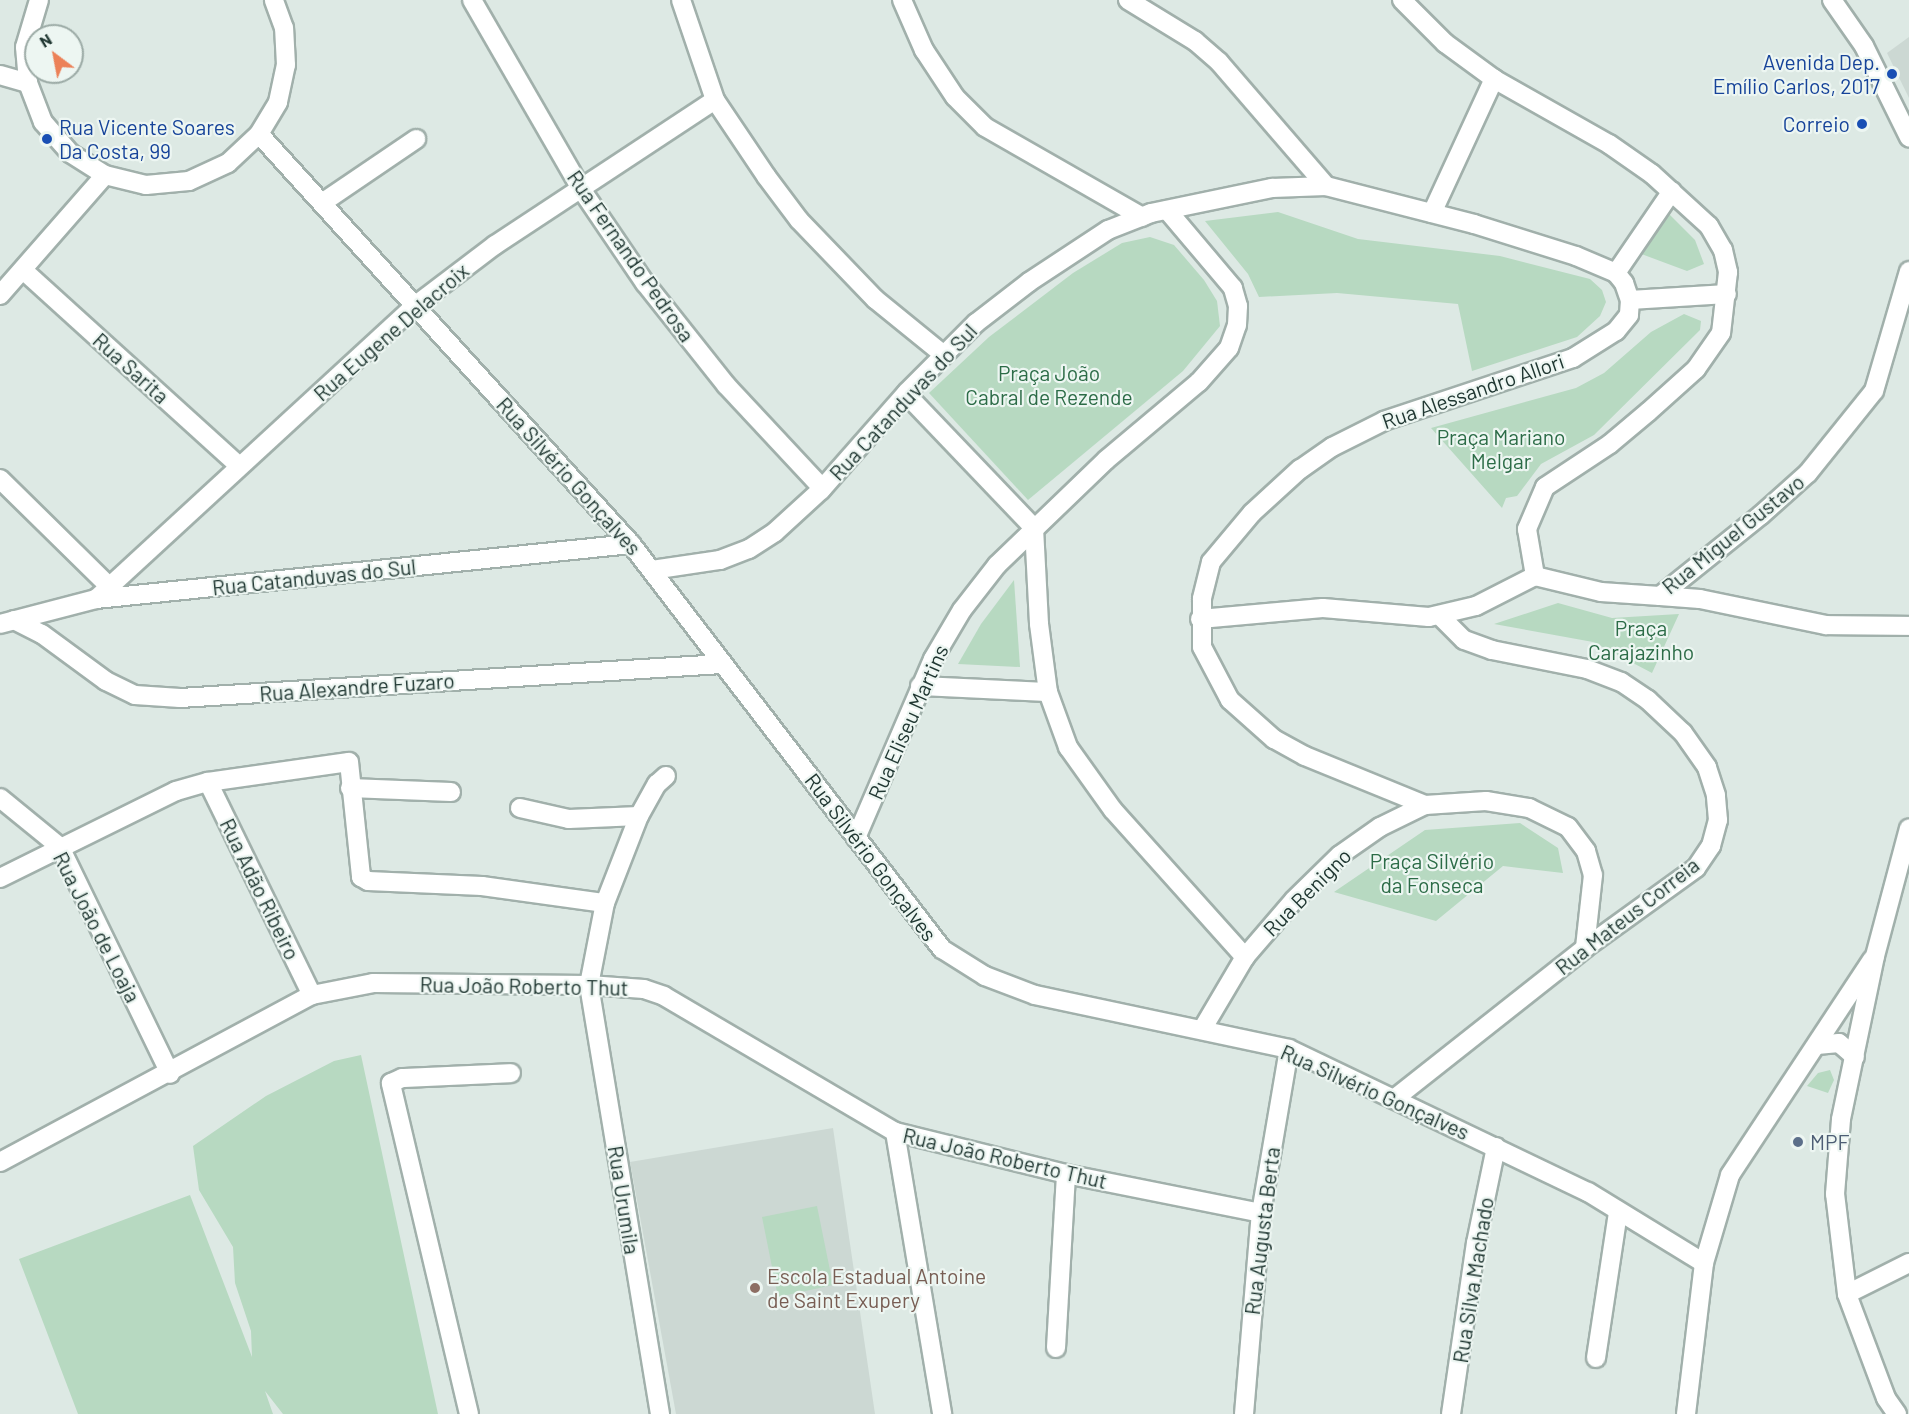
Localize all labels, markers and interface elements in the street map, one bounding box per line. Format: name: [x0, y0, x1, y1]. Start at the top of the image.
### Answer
north arrow: [24, 24, 84, 84]
text: N: [36, 29, 55, 51]
place label: Avenida Dep. Emílio Carlos, 2017: [1713, 49, 1880, 99]
marker: Avenida Dep. Emílio Carlos, 2017: [1885, 67, 1899, 81]
place label: Correio: [1783, 111, 1850, 137]
place label: Rua Vicente Soares Da Costa, 99: [59, 114, 235, 164]
marker: Correio: [1855, 117, 1869, 131]
marker: Rua Vicente Soares Da Costa, 99: [40, 132, 54, 146]
street label: Rua Fernando Pedrosa: [562, 165, 700, 347]
street label: Rua Eugene Delacroix: [308, 258, 474, 406]
street label: Rua Catanduvas do Sul: [824, 319, 982, 485]
street label: Rua Sarita: [88, 327, 174, 409]
street label: Rua Alessandro Allori: [1379, 348, 1567, 434]
park label: Praça João Cabral de Rezende: [965, 360, 1133, 410]
street label: Rua Silvério Gonçalves: [492, 392, 646, 560]
park label: Praça Mariano Melgar: [1437, 424, 1565, 474]
street label: Rua Miguel Gustavo: [1657, 469, 1809, 599]
street label: Rua Catanduvas do Sul: [211, 554, 417, 600]
park label: Praça Carajazinho: [1588, 615, 1694, 665]
street label: Rua Eliseu Martins: [863, 641, 953, 803]
street label: Rua Alexandre Fuzaro: [258, 668, 456, 706]
street label: Rua Silvério Gonçalves: [800, 768, 942, 946]
street label: Rua Adão Ribeiro: [215, 814, 305, 964]
street label: Rua Benigno: [1258, 843, 1356, 941]
street label: Rua João de Loaja: [48, 847, 146, 1007]
park label: Praça Silvério da Fonseca: [1370, 848, 1494, 898]
street label: Rua Mateus Correia: [1550, 852, 1704, 980]
street label: Rua João Roberto Thut: [419, 972, 629, 1000]
street label: Rua Silvério Gonçalves: [1277, 1039, 1473, 1145]
street label: Rua João Roberto Thut: [901, 1122, 1109, 1194]
place label: MPF: [1810, 1129, 1849, 1155]
marker: MPF: [1791, 1135, 1805, 1149]
street label: Rua Urumila: [603, 1144, 645, 1256]
street label: Rua Augusta Berta: [1239, 1146, 1285, 1316]
street label: Rua Silva Machado: [1447, 1195, 1499, 1365]
place label: Escola Estadual Antoine de Saint Exupery: [767, 1263, 986, 1313]
marker: Escola Estadual Antoine de Saint Exupery: [748, 1281, 762, 1295]

